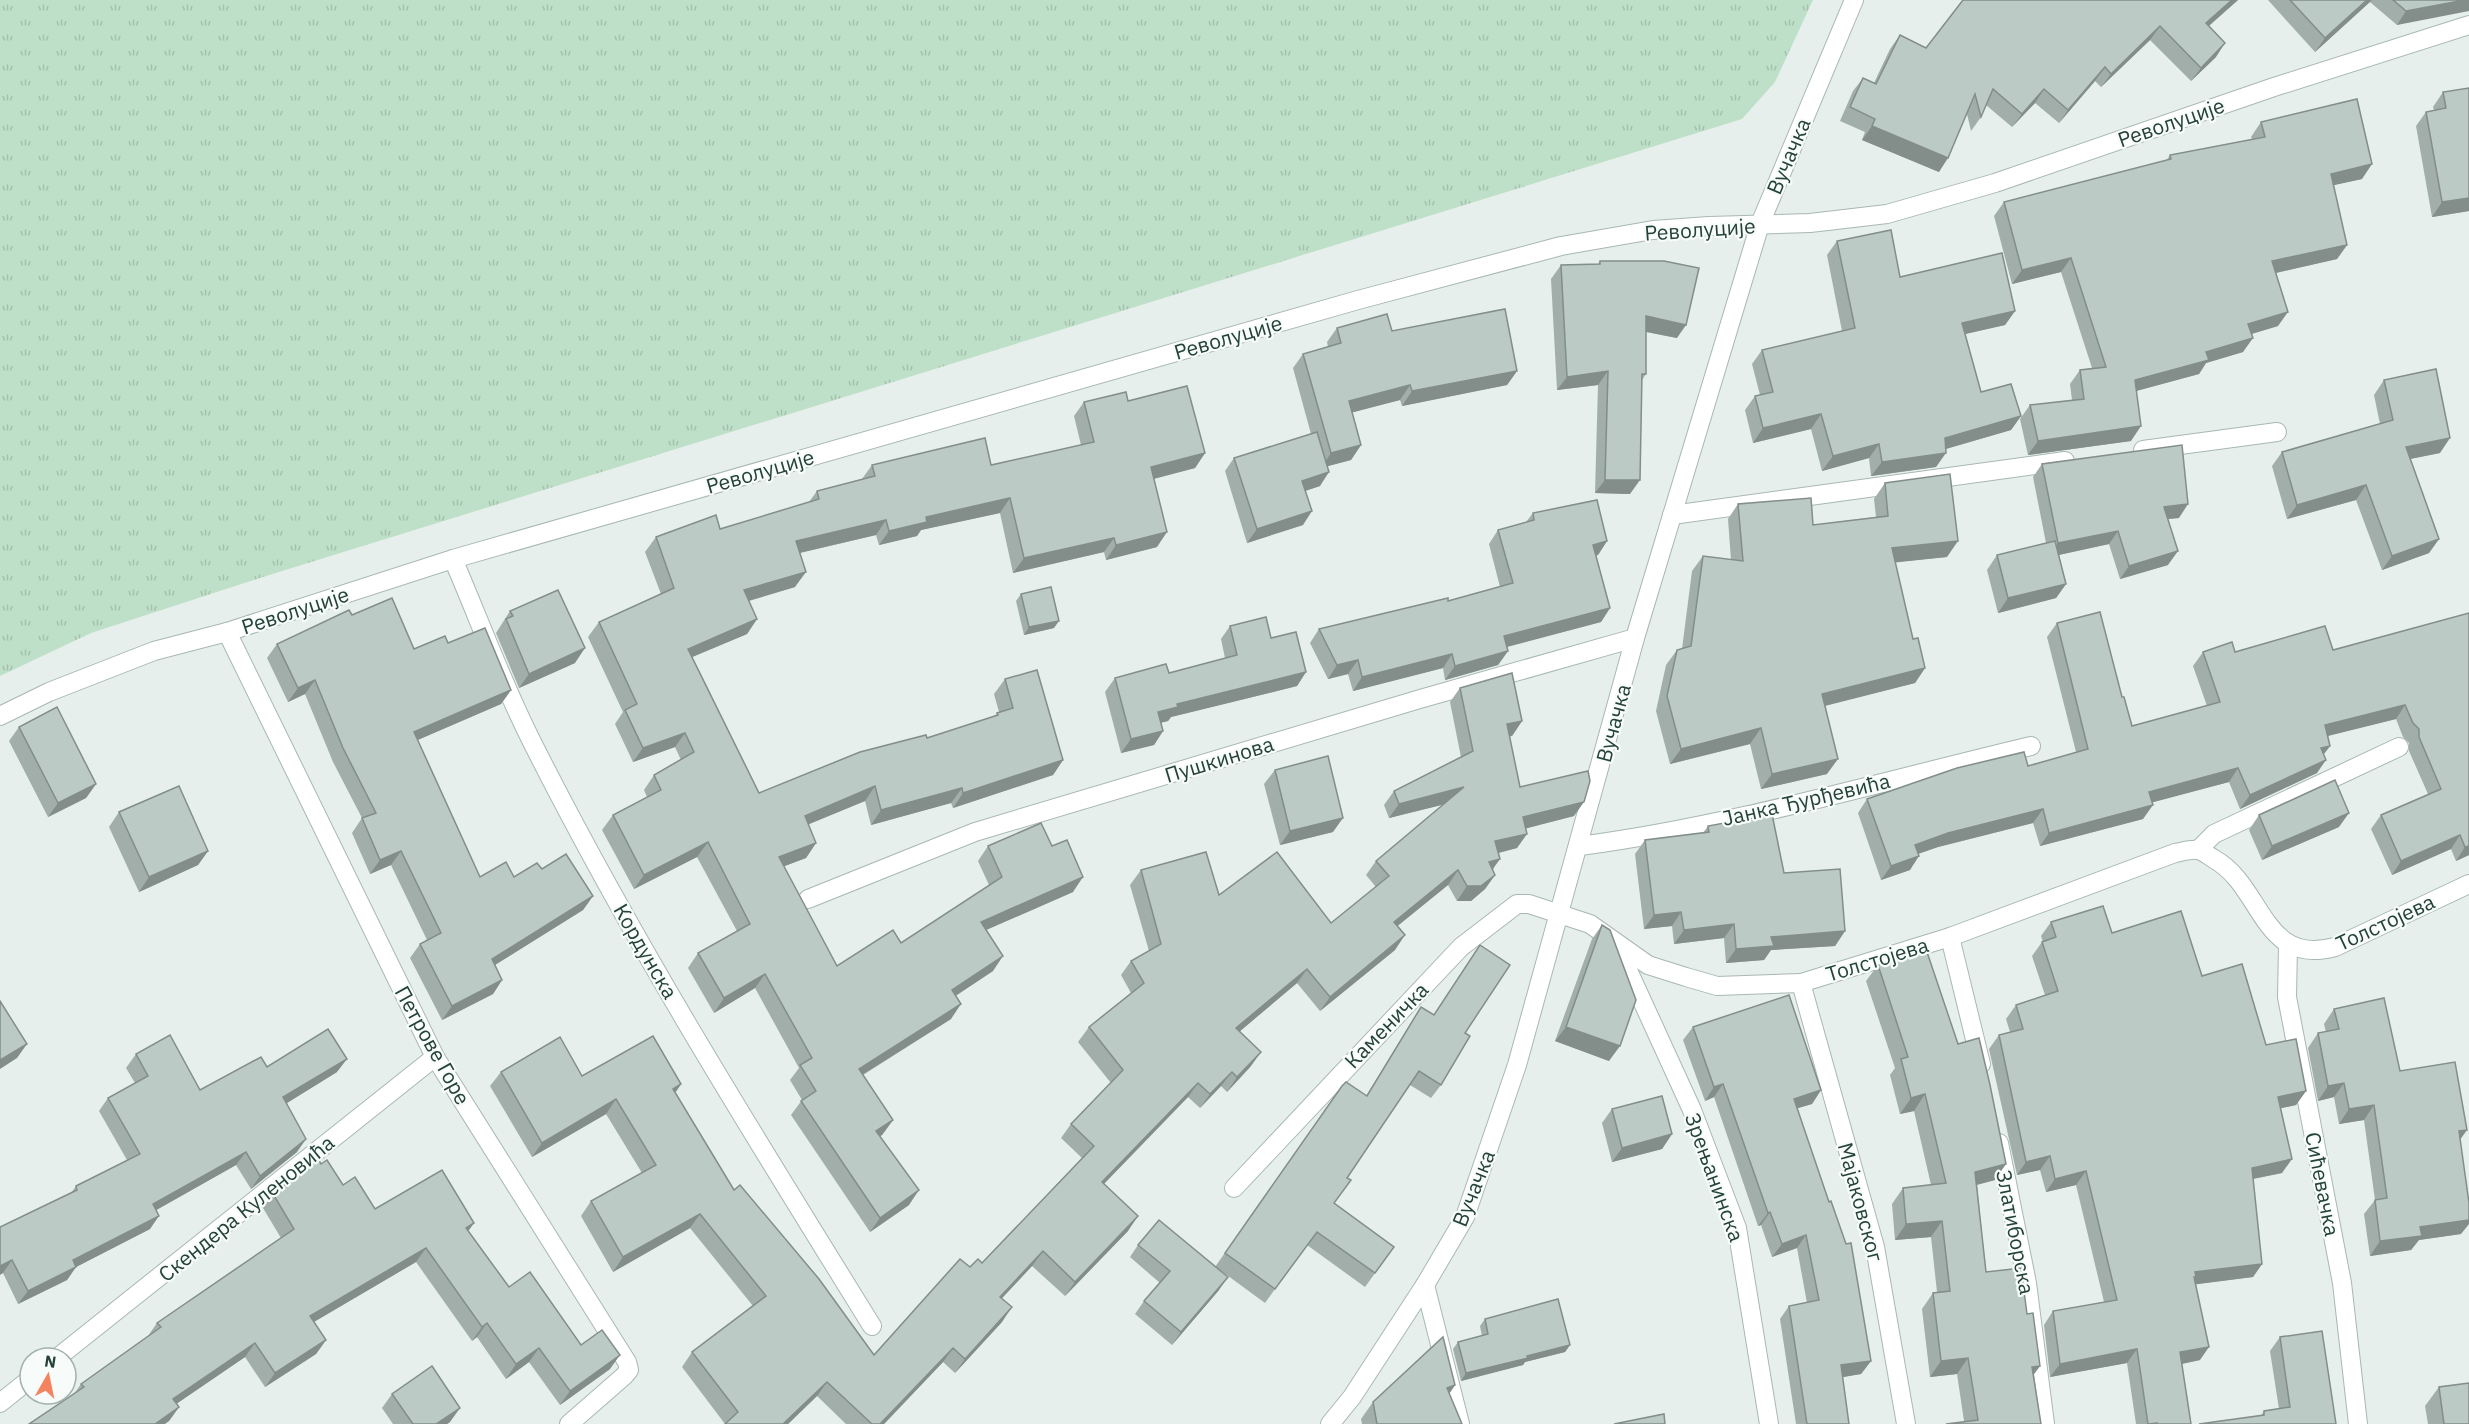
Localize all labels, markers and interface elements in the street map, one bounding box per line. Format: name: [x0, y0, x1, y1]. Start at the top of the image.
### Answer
street label: Револуције: [2114, 91, 2228, 153]
street label: Вучачка: [1759, 114, 1817, 198]
street label: Револуције: [1644, 211, 1756, 247]
street label: Револуције: [1171, 308, 1285, 366]
street label: Револуције: [703, 442, 817, 500]
street label: Револуције: [238, 579, 352, 641]
street label: Вучачка: [1589, 681, 1637, 765]
street label: Пушкинова: [1161, 729, 1277, 789]
street label: Јанка Ђурђевића: [1719, 766, 1893, 832]
street label: Толстојева: [2331, 887, 2439, 957]
street label: Кордунска: [607, 898, 685, 1004]
street label: Толстојева: [1822, 930, 1932, 988]
street label: Каменичка: [1338, 976, 1434, 1074]
street label: Петрове Горе: [389, 981, 477, 1109]
street label: Зрењанинска: [1679, 1109, 1751, 1245]
street label: Скендера Куленовића: [152, 1128, 340, 1288]
street label: Сићевачка: [2299, 1130, 2347, 1238]
street label: Мајаковског: [1832, 1139, 1890, 1265]
street label: Вучачка: [1445, 1146, 1501, 1230]
street label: Златиборска: [1990, 1167, 2042, 1297]
north arrow: [18, 1346, 78, 1406]
text: N: [43, 1350, 58, 1372]

